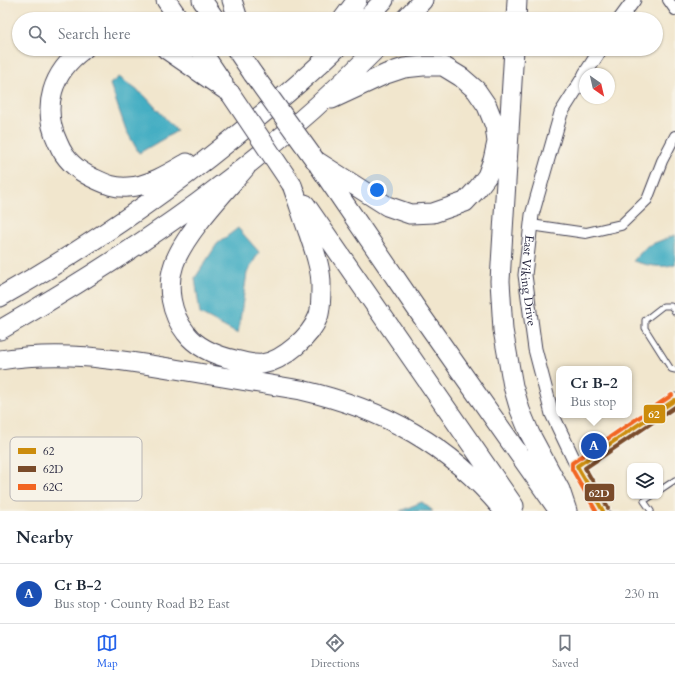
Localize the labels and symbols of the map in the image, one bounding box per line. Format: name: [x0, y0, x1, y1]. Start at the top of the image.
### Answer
north arrow: [579, 68, 615, 104]
your location: [367, 180, 387, 200]
street label: East Viking Drive: [517, 234, 540, 327]
line badge: 62: [643, 404, 666, 424]
text: 62: [648, 407, 660, 422]
pin: A: [581, 431, 607, 461]
legend: [10, 437, 142, 501]
text: 62: [43, 444, 55, 459]
text: 62D: [43, 462, 63, 477]
text: 62C: [43, 480, 63, 495]
line badge: 62D: [584, 483, 615, 502]
text: 62D: [589, 486, 609, 501]

